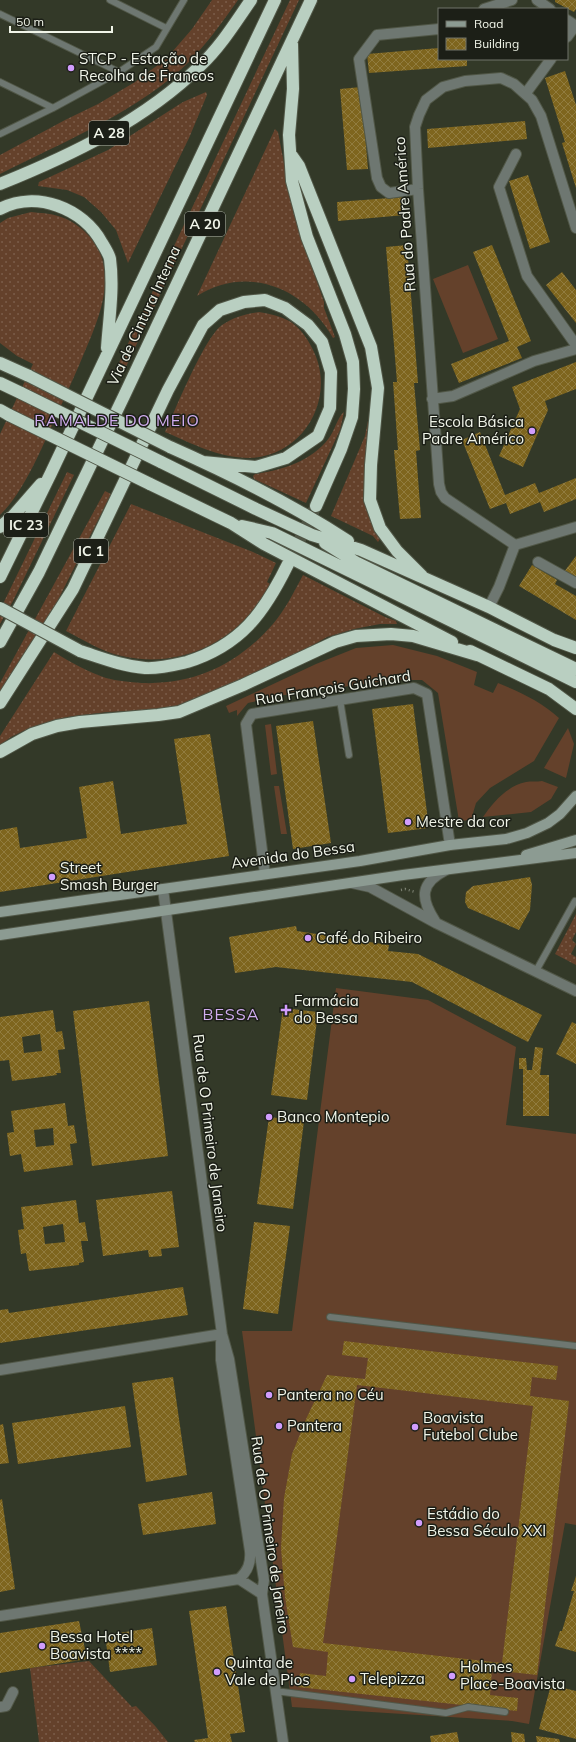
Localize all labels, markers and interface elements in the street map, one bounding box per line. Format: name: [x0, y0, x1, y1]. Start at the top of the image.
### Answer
scale bar: [10, 8, 112, 34]
legend: [438, 8, 568, 60]
text: 50 m: [16, 14, 44, 29]
text: Road: [474, 16, 503, 31]
text: Building: [474, 36, 519, 51]
place label: STCP - Estação de Recolha de Francos: [79, 49, 214, 85]
marker: STCP - Estação de Recolha de Francos: [66, 63, 76, 73]
road number: A 28: [89, 121, 129, 145]
street label: Rua do Padre Américo: [390, 136, 419, 292]
road number: A 20: [185, 212, 225, 236]
street label: Via de Cintura Interna: [103, 243, 184, 389]
district label: RAMALDE DO MEIO: [34, 410, 200, 430]
place label: Escola Básica Padre Américo: [422, 412, 524, 448]
marker: Escola Básica Padre Américo: [527, 426, 537, 436]
road number: IC 23: [4, 513, 48, 537]
road number: IC 1: [74, 539, 108, 563]
street label: Rua François Guichard: [254, 666, 412, 709]
place label: Mestre da cor: [416, 812, 511, 831]
marker: Mestre da cor: [403, 817, 413, 827]
street label: Avenida do Bessa: [230, 836, 356, 873]
place label: Street Smash Burger: [60, 858, 159, 894]
marker: Street Smash Burger: [47, 872, 57, 882]
place label: Café do Ribeiro: [316, 928, 422, 947]
marker: Café do Ribeiro: [303, 933, 313, 943]
place label: Farmácia do Bessa: [294, 991, 359, 1027]
district label: BESSA: [203, 1004, 259, 1024]
marker: Farmácia do Bessa: [281, 1005, 291, 1015]
street label: Rua de O Primeiro de Janeiro: [189, 1033, 232, 1233]
place label: Banco Montepio: [277, 1107, 389, 1126]
marker: Banco Montepio: [264, 1112, 274, 1122]
place label: Pantera no Céu: [277, 1385, 384, 1404]
marker: Pantera no Céu: [264, 1390, 274, 1400]
place label: Boavista Futebol Clube: [423, 1408, 518, 1444]
place label: Pantera: [287, 1416, 342, 1435]
marker: Pantera: [274, 1421, 284, 1431]
marker: Boavista Futebol Clube: [410, 1422, 420, 1432]
street label: Rua de O Primeiro de Janeiro: [247, 1435, 294, 1635]
place label: Estádio do Bessa Século XXI: [427, 1504, 546, 1540]
marker: Estádio do Bessa Século XXI: [414, 1518, 424, 1528]
place label: Bessa Hotel Boavista ****: [50, 1627, 142, 1663]
marker: Bessa Hotel Boavista ****: [37, 1641, 47, 1651]
place label: Quinta de Vale de Pios: [225, 1653, 310, 1689]
place label: Holmes Place-Boavista: [460, 1657, 565, 1693]
marker: Quinta de Vale de Pios: [212, 1667, 222, 1677]
place label: Telepizza: [360, 1669, 425, 1688]
marker: Holmes Place-Boavista: [447, 1671, 457, 1681]
marker: Telepizza: [347, 1674, 357, 1684]

